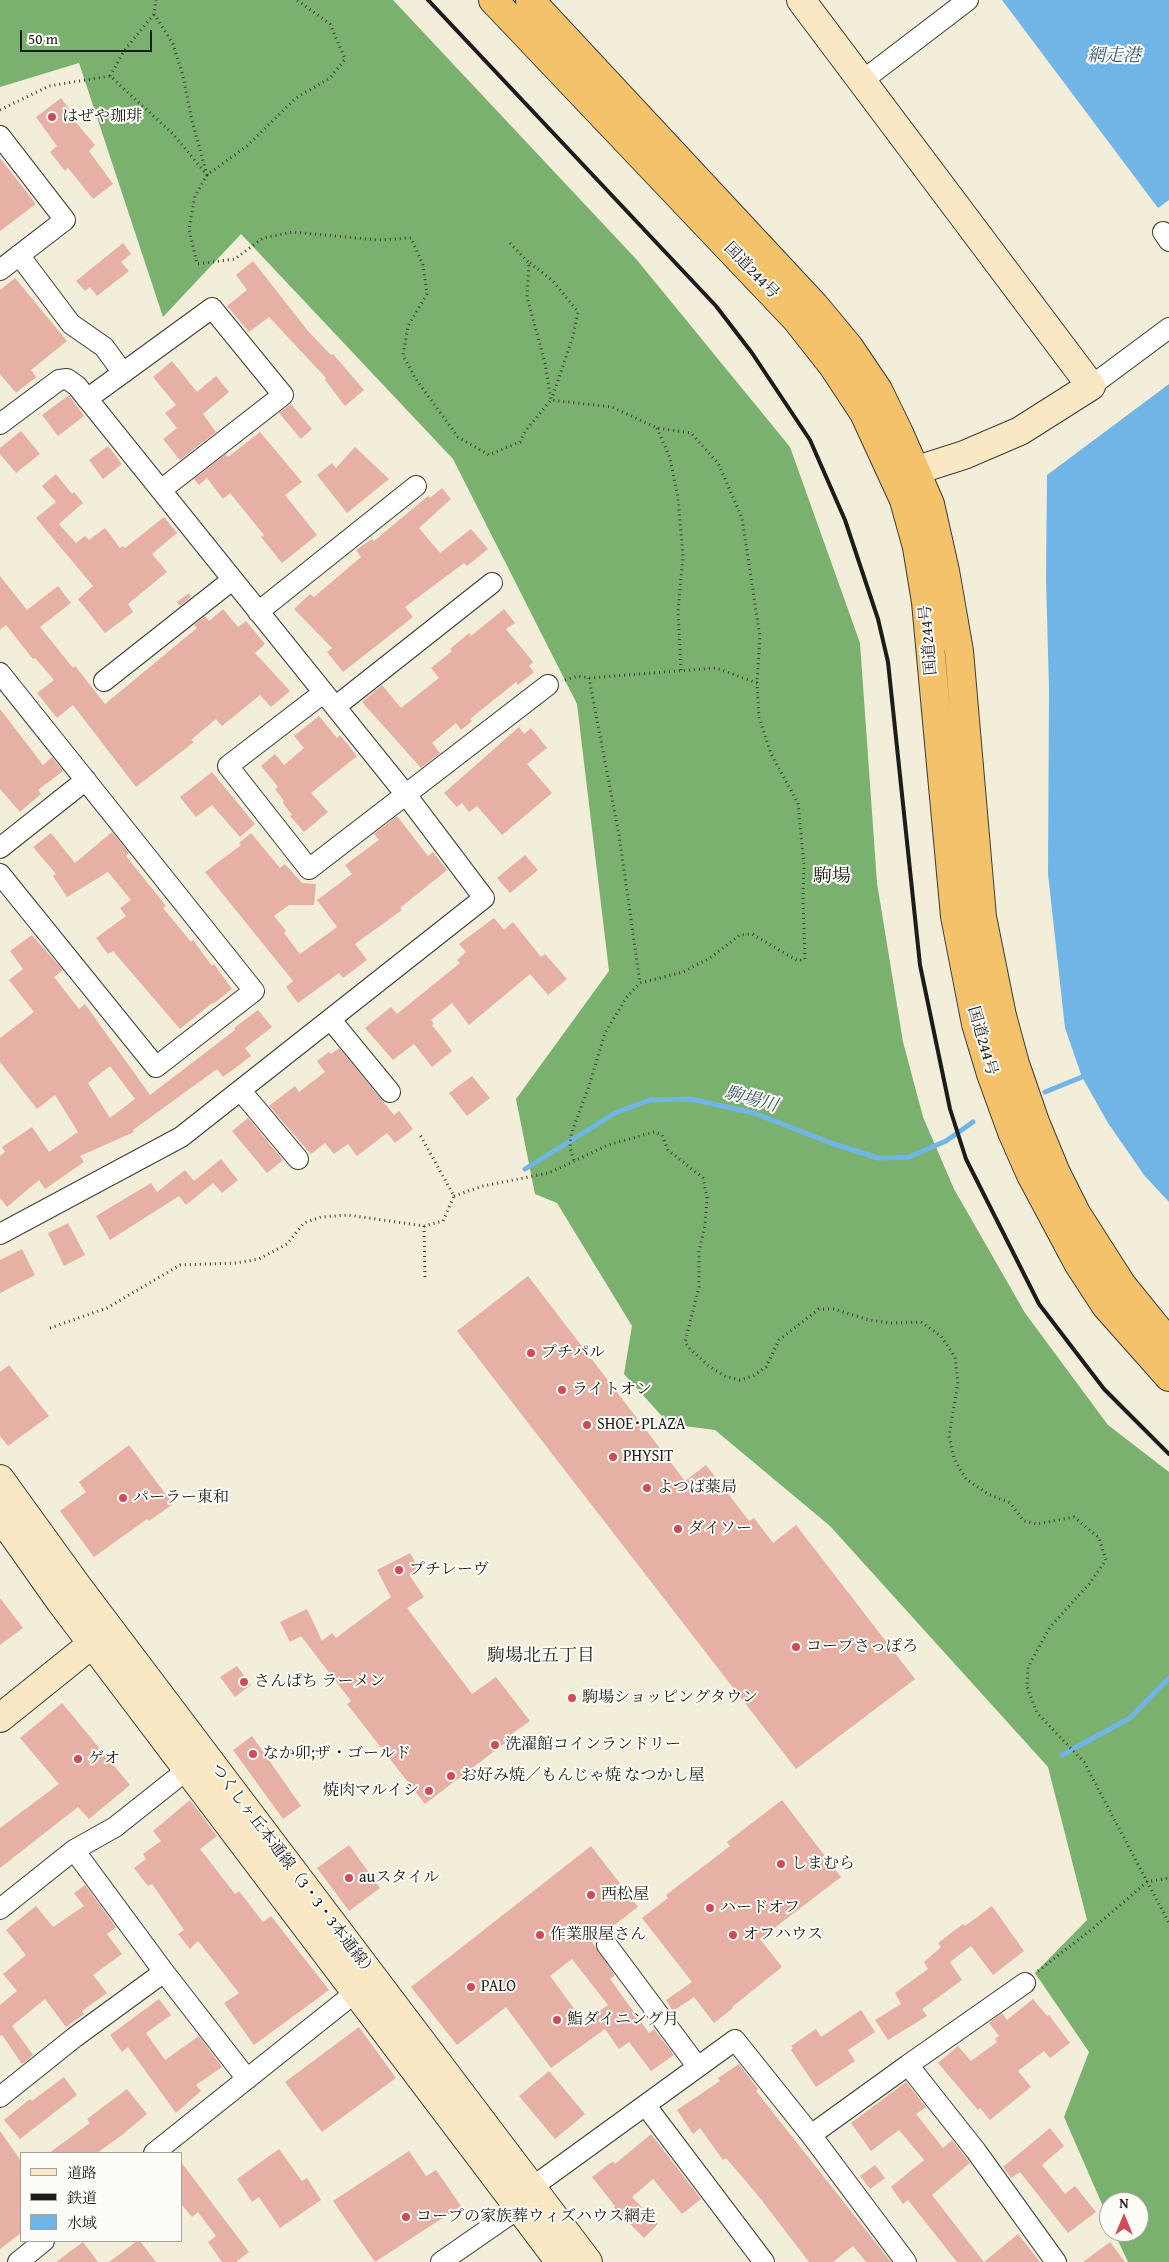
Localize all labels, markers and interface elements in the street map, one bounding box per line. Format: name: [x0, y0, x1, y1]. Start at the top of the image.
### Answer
scale bar: [22, 20, 155, 52]
text: 50 m: [28, 28, 58, 49]
water label: 網走港: [1087, 45, 1141, 67]
place label: はぜや珈琲: [62, 107, 142, 127]
marker: はぜや珈琲: [46, 111, 58, 123]
street label: 国道244号: [719, 239, 783, 303]
street label: 国道244号: [916, 604, 942, 676]
district label: 駒場: [813, 866, 851, 888]
street label: 国道244号: [963, 1004, 1001, 1078]
water label: 駒場川: [722, 1083, 780, 1117]
place label: プチパル: [541, 1343, 605, 1363]
marker: プチパル: [525, 1347, 537, 1359]
place label: ライトオン: [572, 1380, 652, 1400]
marker: ライトオン: [556, 1384, 568, 1396]
place label: SHOE･PLAZA: [597, 1415, 686, 1435]
marker: SHOE･PLAZA: [581, 1419, 593, 1431]
place label: PHYSIT: [623, 1447, 673, 1467]
marker: PHYSIT: [607, 1451, 619, 1463]
place label: よつば薬局: [657, 1478, 737, 1498]
marker: よつば薬局: [641, 1482, 653, 1494]
place label: パーラー東和: [133, 1488, 229, 1508]
marker: パーラー東和: [117, 1492, 129, 1504]
place label: ダイソー: [688, 1519, 752, 1539]
marker: ダイソー: [672, 1523, 684, 1535]
place label: プチレーヴ: [409, 1560, 489, 1580]
marker: プチレーヴ: [393, 1564, 405, 1576]
place label: コープさっぽろ: [806, 1637, 918, 1657]
marker: コープさっぽろ: [790, 1641, 802, 1653]
district label: 駒場北五丁目: [487, 1645, 595, 1667]
place label: さんぱち ラーメン: [254, 1672, 386, 1692]
marker: さんぱち ラーメン: [238, 1676, 250, 1688]
place label: 駒場ショッピングタウン: [582, 1688, 758, 1708]
marker: 駒場ショッピングタウン: [566, 1692, 578, 1704]
place label: 洗濯館コインランドリー: [505, 1735, 681, 1755]
marker: 洗濯館コインランドリー: [489, 1739, 501, 1751]
place label: なか卯;ザ・ゴールド: [263, 1744, 411, 1764]
marker: なか卯;ザ・ゴールド: [247, 1748, 259, 1760]
place label: ゲオ: [88, 1749, 120, 1769]
marker: ゲオ: [72, 1753, 84, 1765]
street label: つくしヶ丘本通線（3・3・3本通線）: [206, 1760, 380, 1982]
place label: お好み焼／もんじゃ焼 なつかし屋: [461, 1766, 705, 1786]
marker: お好み焼／もんじゃ焼 なつかし屋: [445, 1770, 457, 1782]
place label: 焼肉マルイシ: [323, 1781, 419, 1801]
marker: 焼肉マルイシ: [423, 1785, 435, 1797]
place label: しまむら: [791, 1854, 855, 1874]
marker: しまむら: [775, 1858, 787, 1870]
place label: auスタイル: [359, 1868, 439, 1888]
marker: auスタイル: [343, 1872, 355, 1884]
place label: 西松屋: [601, 1885, 649, 1905]
marker: 西松屋: [585, 1889, 597, 1901]
place label: ハードオフ: [720, 1898, 800, 1918]
marker: ハードオフ: [704, 1902, 716, 1914]
place label: 作業服屋さん: [550, 1925, 646, 1945]
place label: オフハウス: [743, 1925, 823, 1945]
marker: 作業服屋さん: [534, 1929, 546, 1941]
marker: オフハウス: [727, 1929, 739, 1941]
place label: PALO: [481, 1977, 516, 1997]
marker: PALO: [465, 1981, 477, 1993]
place label: 鮨ダイニング月: [567, 2010, 679, 2030]
marker: 鮨ダイニング月: [551, 2014, 563, 2026]
legend: [20, 2152, 182, 2242]
text: 道路: [67, 2162, 97, 2183]
text: 鉄道: [67, 2187, 97, 2208]
north arrow: [1099, 2192, 1149, 2242]
text: N: [1119, 2193, 1129, 2213]
place label: コープの家族葬ウィズハウス網走: [416, 2207, 656, 2227]
marker: コープの家族葬ウィズハウス網走: [400, 2211, 412, 2223]
text: 水域: [67, 2212, 97, 2233]

